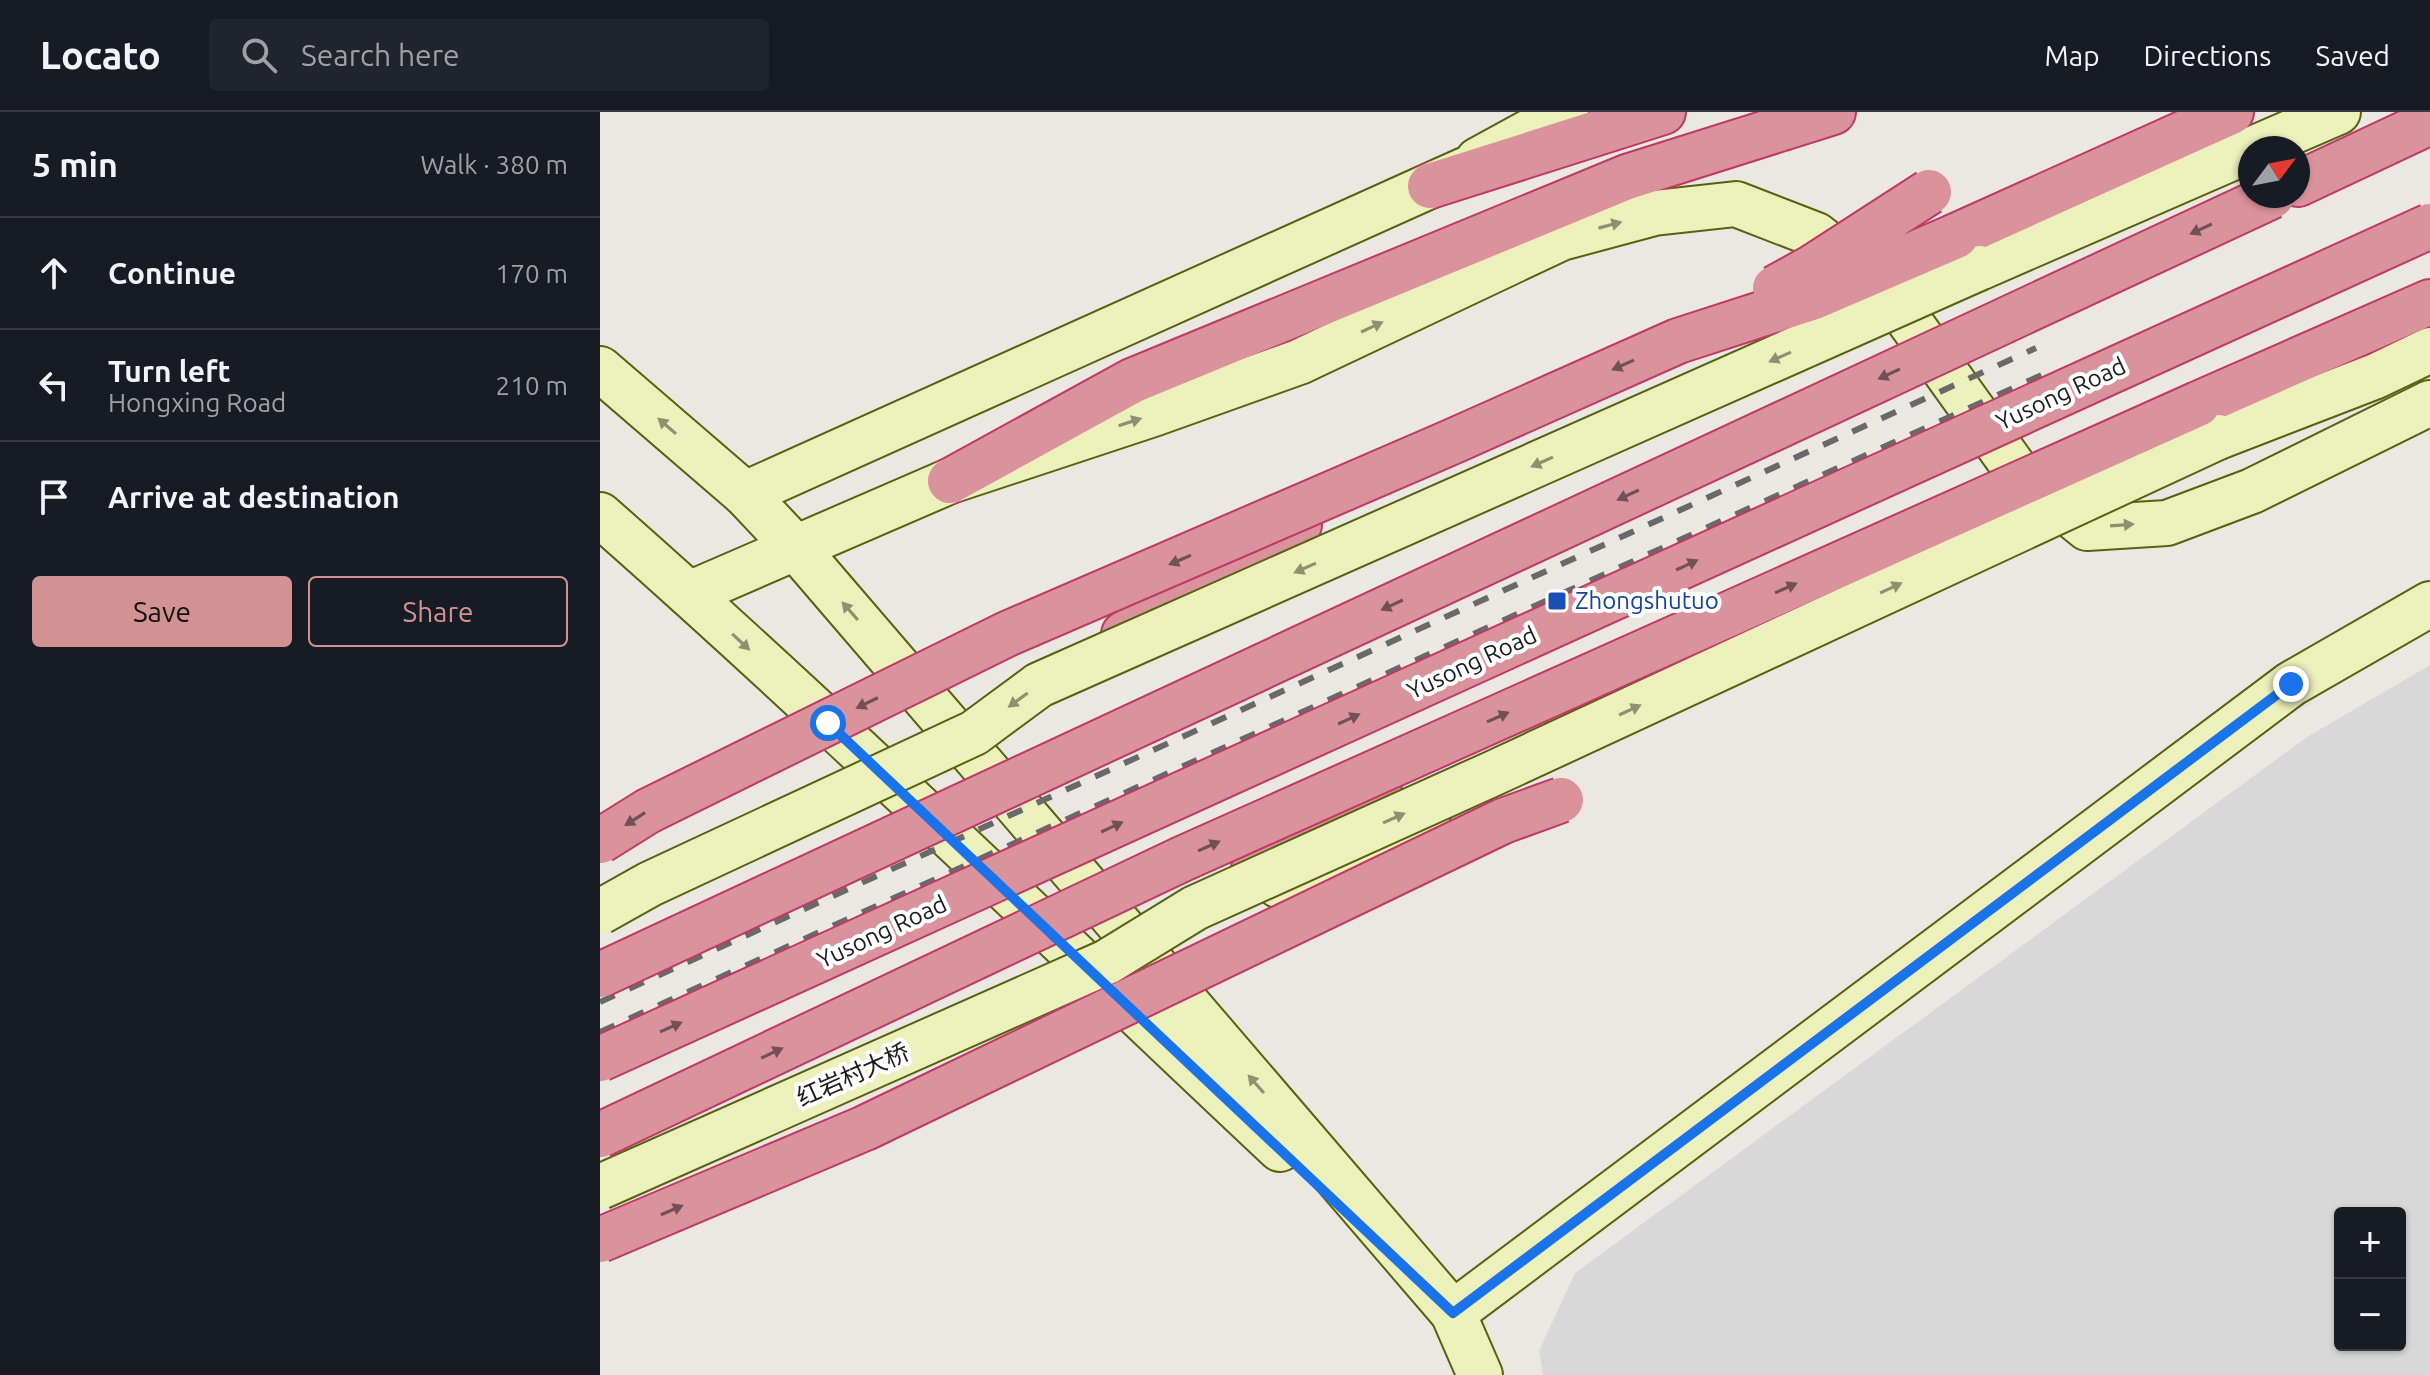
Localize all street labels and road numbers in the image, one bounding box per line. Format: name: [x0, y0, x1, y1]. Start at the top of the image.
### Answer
street label: Yusong Road: [1992, 352, 2130, 435]
street label: Yusong Road: [1403, 621, 1541, 704]
street label: Yusong Road: [813, 890, 951, 973]
street label: 红岩村大桥: [792, 1038, 913, 1111]

